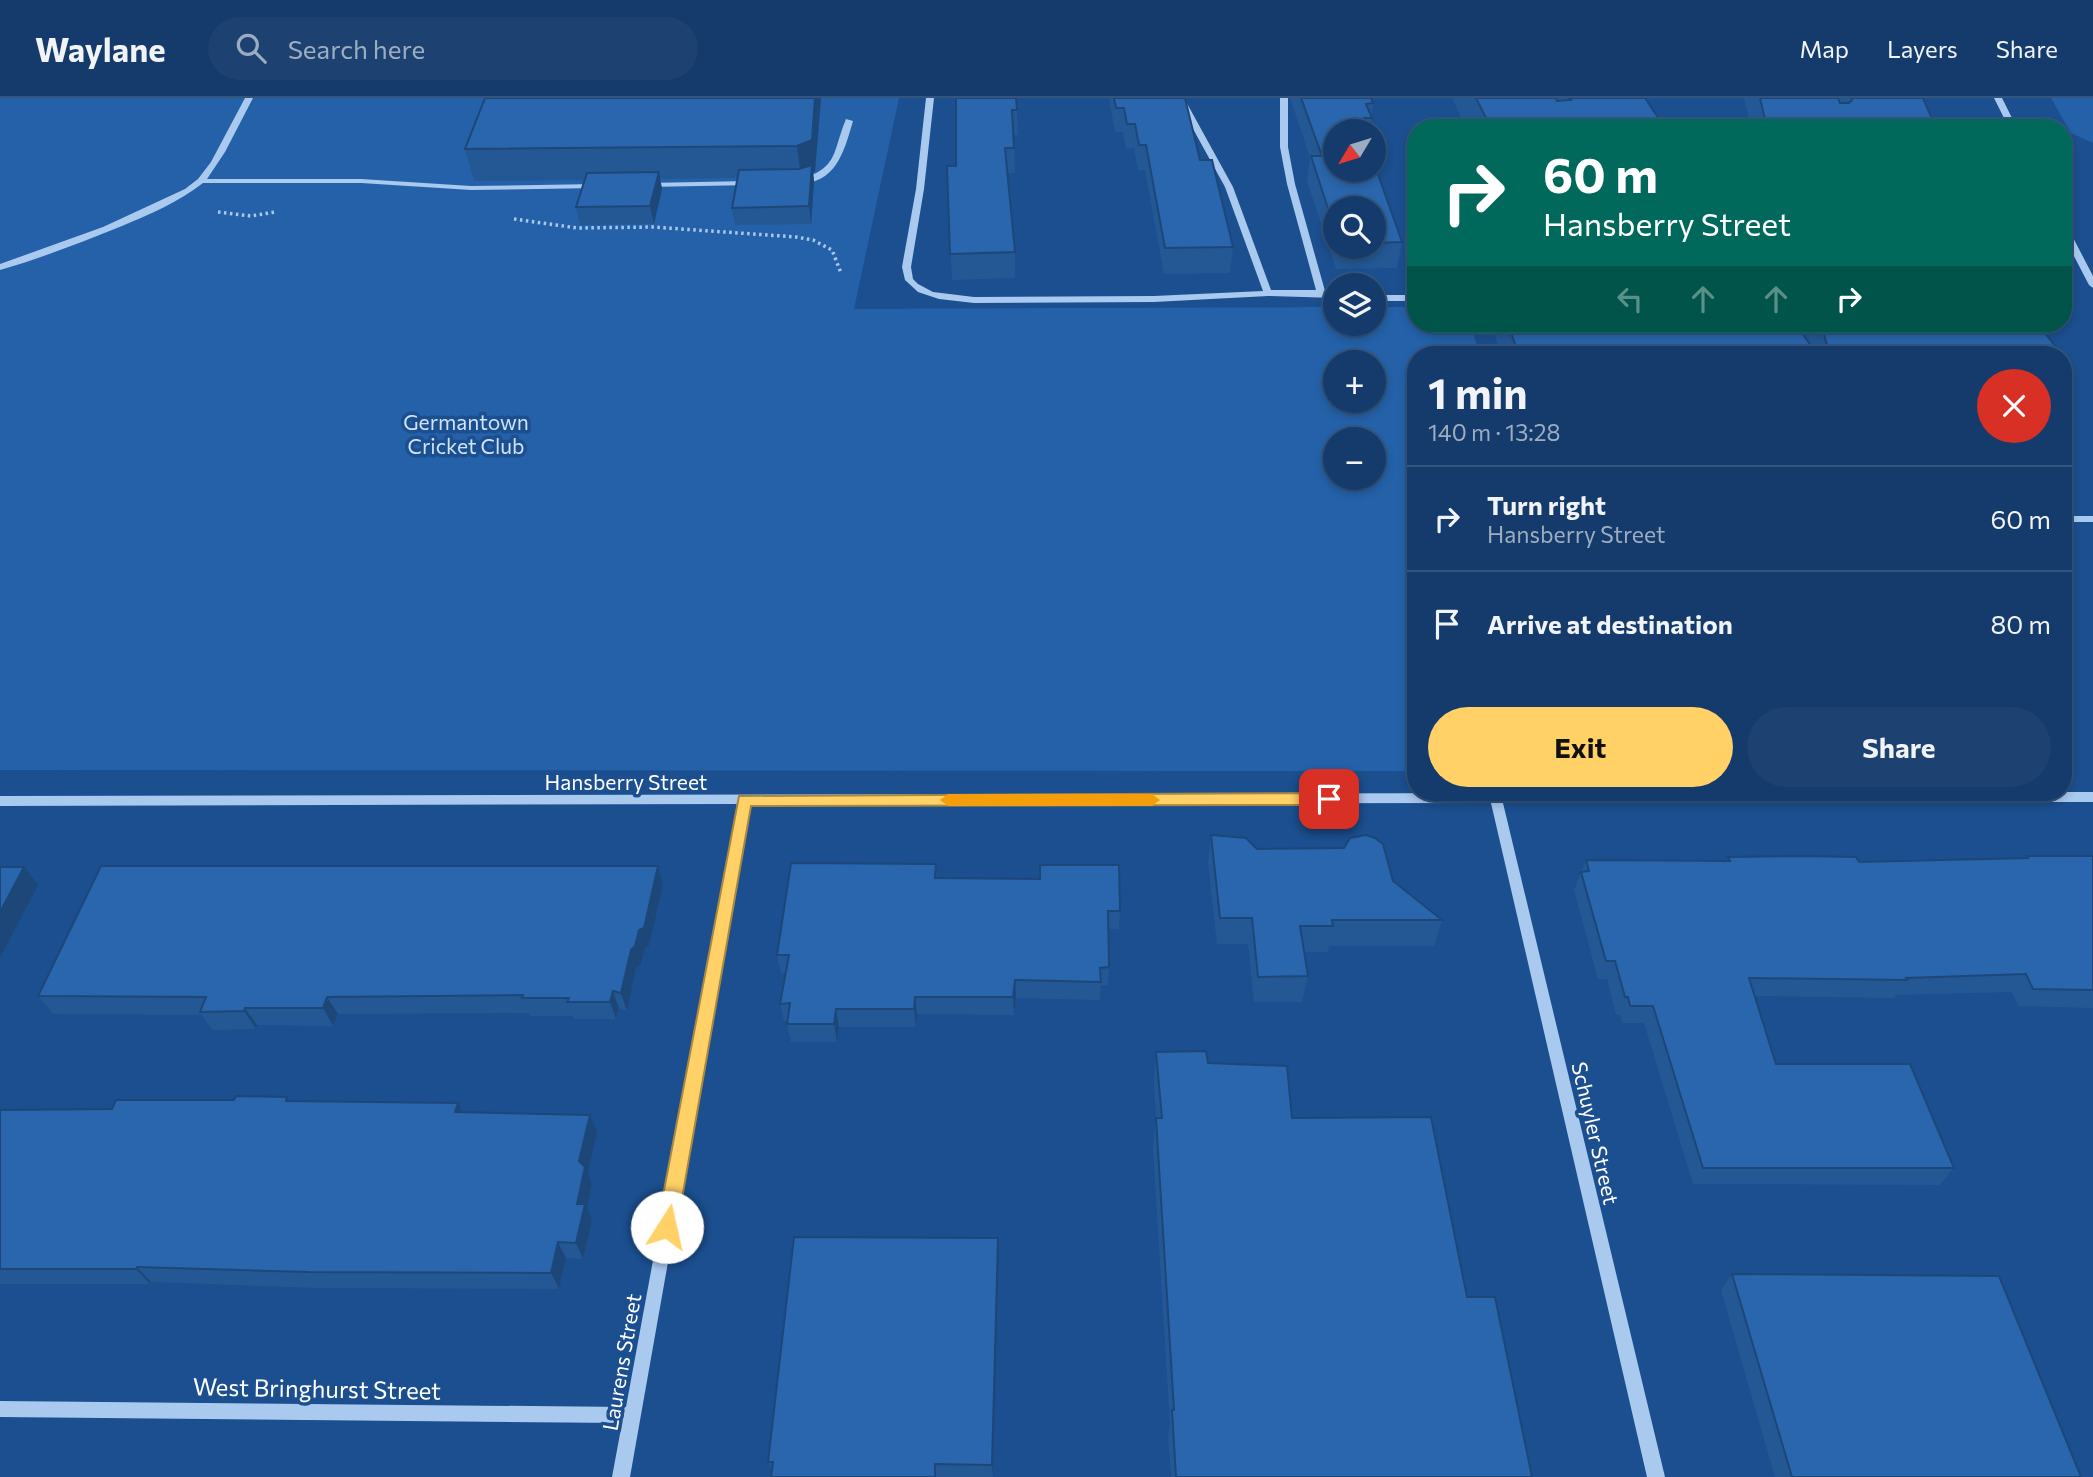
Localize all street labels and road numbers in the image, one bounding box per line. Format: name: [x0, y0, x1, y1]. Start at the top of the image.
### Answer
street label: Hansberry Street: [545, 769, 707, 794]
street label: Schuyler Street: [1567, 1059, 1625, 1207]
street label: Laurens Street: [597, 1291, 645, 1433]
street label: West Bringhurst Street: [193, 1371, 442, 1405]

